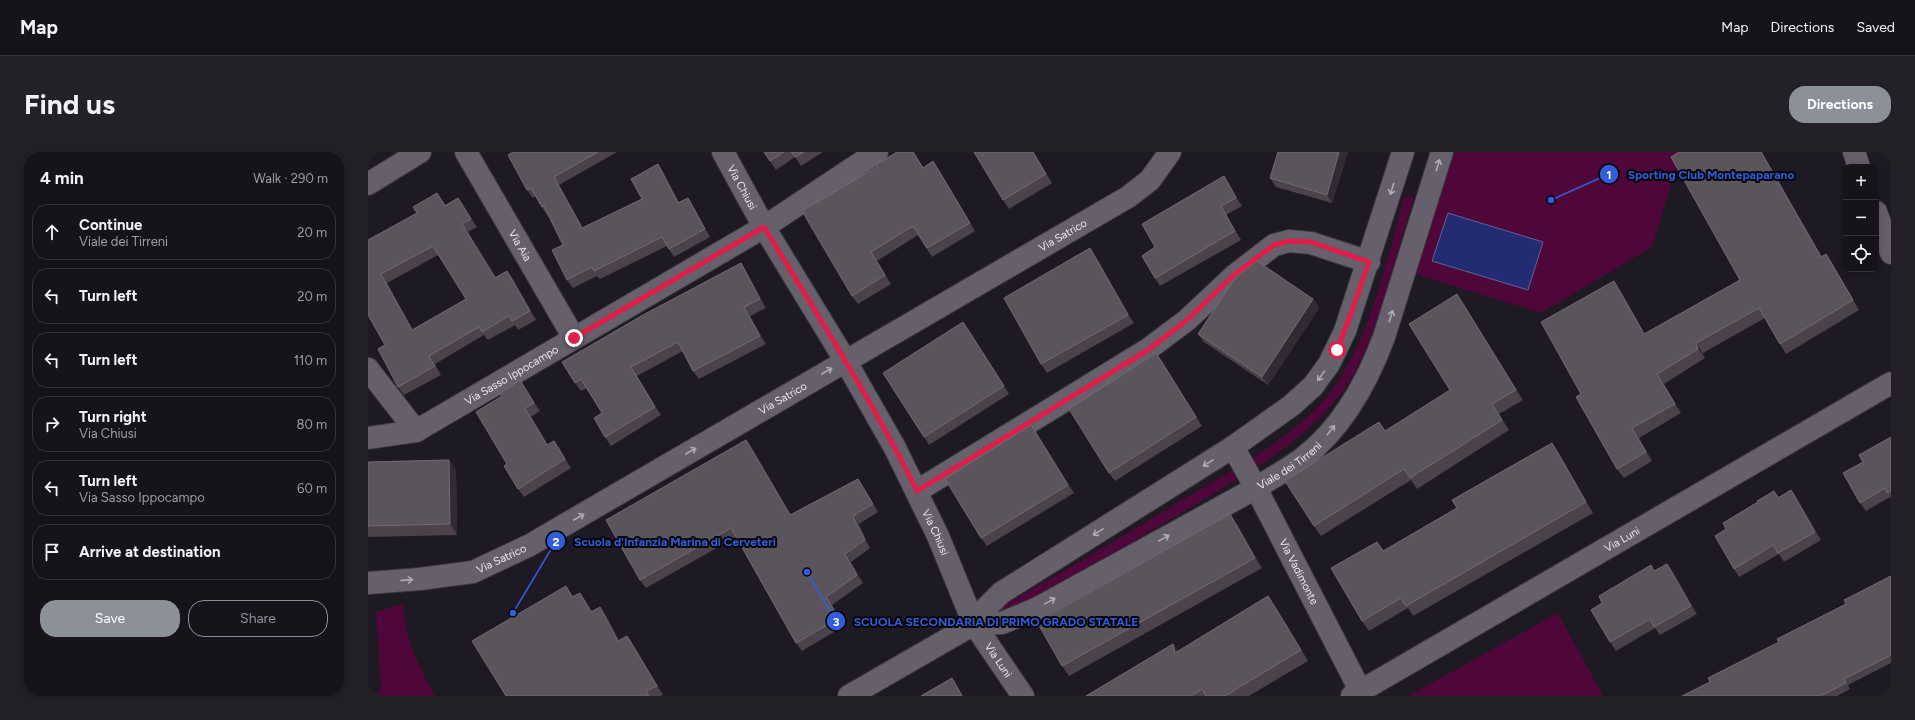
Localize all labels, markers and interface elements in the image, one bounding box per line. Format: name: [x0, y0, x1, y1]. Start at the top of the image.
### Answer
text: Map: [20, 16, 58, 39]
text: Map: [1721, 19, 1749, 36]
text: Directions: [1771, 19, 1834, 36]
text: Saved: [1856, 19, 1895, 36]
button: Directions: [1789, 86, 1891, 123]
text: Find us: [24, 87, 115, 121]
one-way arrow: [1435, 159, 1442, 172]
street label: Via Chiusi: [725, 162, 760, 212]
callout: Sporting Club Montepaparano: [1599, 162, 1802, 186]
map controls: [1843, 164, 1879, 272]
button: +: [1843, 164, 1879, 200]
text: 4 min: [40, 168, 84, 188]
text: 1: [1606, 168, 1612, 182]
text: Sporting Club Montepaparano: [1628, 168, 1794, 182]
text: Walk · 290 m: [253, 171, 328, 186]
one-way arrow: [1388, 183, 1395, 196]
button: −: [1843, 200, 1879, 236]
text: Continue: [79, 216, 142, 234]
street label: Via Satrico: [1036, 216, 1089, 254]
icon: ahead: [41, 221, 63, 243]
text: 20 m: [297, 225, 327, 240]
street label: Via Aia: [506, 227, 534, 263]
text: Viale dei Tirreni: [79, 234, 168, 249]
button: locate: [1843, 236, 1879, 272]
icon: left: [41, 285, 63, 307]
text: Turn left: [79, 287, 137, 305]
text: 20 m: [297, 289, 327, 304]
one-way arrow: [1388, 309, 1395, 322]
route end: [565, 329, 583, 347]
route start: [1328, 341, 1346, 359]
street label: Via Sasso Ippocampo: [462, 343, 561, 408]
icon: left: [41, 349, 63, 371]
text: Turn left: [79, 351, 137, 369]
text: 110 m: [294, 353, 327, 368]
one-way arrow: [821, 366, 833, 374]
one-way arrow: [1317, 370, 1325, 381]
street label: Via Satrico: [756, 379, 809, 417]
text: Turn right: [79, 408, 147, 426]
icon: right: [41, 413, 63, 435]
text: 80 m: [296, 417, 327, 432]
one-way arrow: [1327, 424, 1336, 435]
text: Via Chiusi: [79, 426, 137, 441]
street label: Viale dei Tirreni: [1255, 439, 1324, 492]
one-way arrow: [685, 446, 697, 454]
one-way arrow: [1203, 459, 1214, 467]
text: Turn left: [79, 472, 137, 490]
icon: left: [41, 477, 63, 499]
text: 60 m: [297, 481, 327, 496]
text: Via Sasso Ippocampo: [79, 490, 205, 505]
street label: Via Chiusi: [919, 507, 952, 557]
one-way arrow: [573, 512, 585, 520]
street label: Via Luni: [1602, 524, 1642, 555]
callout: Scuola d'Infanzia Marina di Cerveteri: [546, 529, 784, 553]
one-way arrow: [1092, 529, 1104, 537]
one-way arrow: [1158, 534, 1170, 542]
text: 2: [553, 535, 560, 549]
text: Scuola d'Infanzia Marina di Cerveteri: [574, 535, 776, 549]
street label: Via Vadimonte: [1277, 536, 1321, 607]
icon: arrive: [41, 541, 63, 563]
street label: Via Satrico: [474, 541, 528, 576]
text: Arrive at destination: [79, 543, 220, 561]
one-way arrow: [400, 577, 413, 584]
one-way arrow: [1044, 597, 1056, 605]
button: Save: [40, 600, 180, 637]
button: Share: [188, 600, 328, 637]
callout: SCUOLA SECONDARIA DI PRIMO GRADO STATALE: [826, 609, 1146, 633]
text: 3: [833, 615, 840, 629]
text: SCUOLA SECONDARIA DI PRIMO GRADO STATALE: [854, 615, 1138, 629]
street label: Via Luni: [982, 640, 1015, 680]

